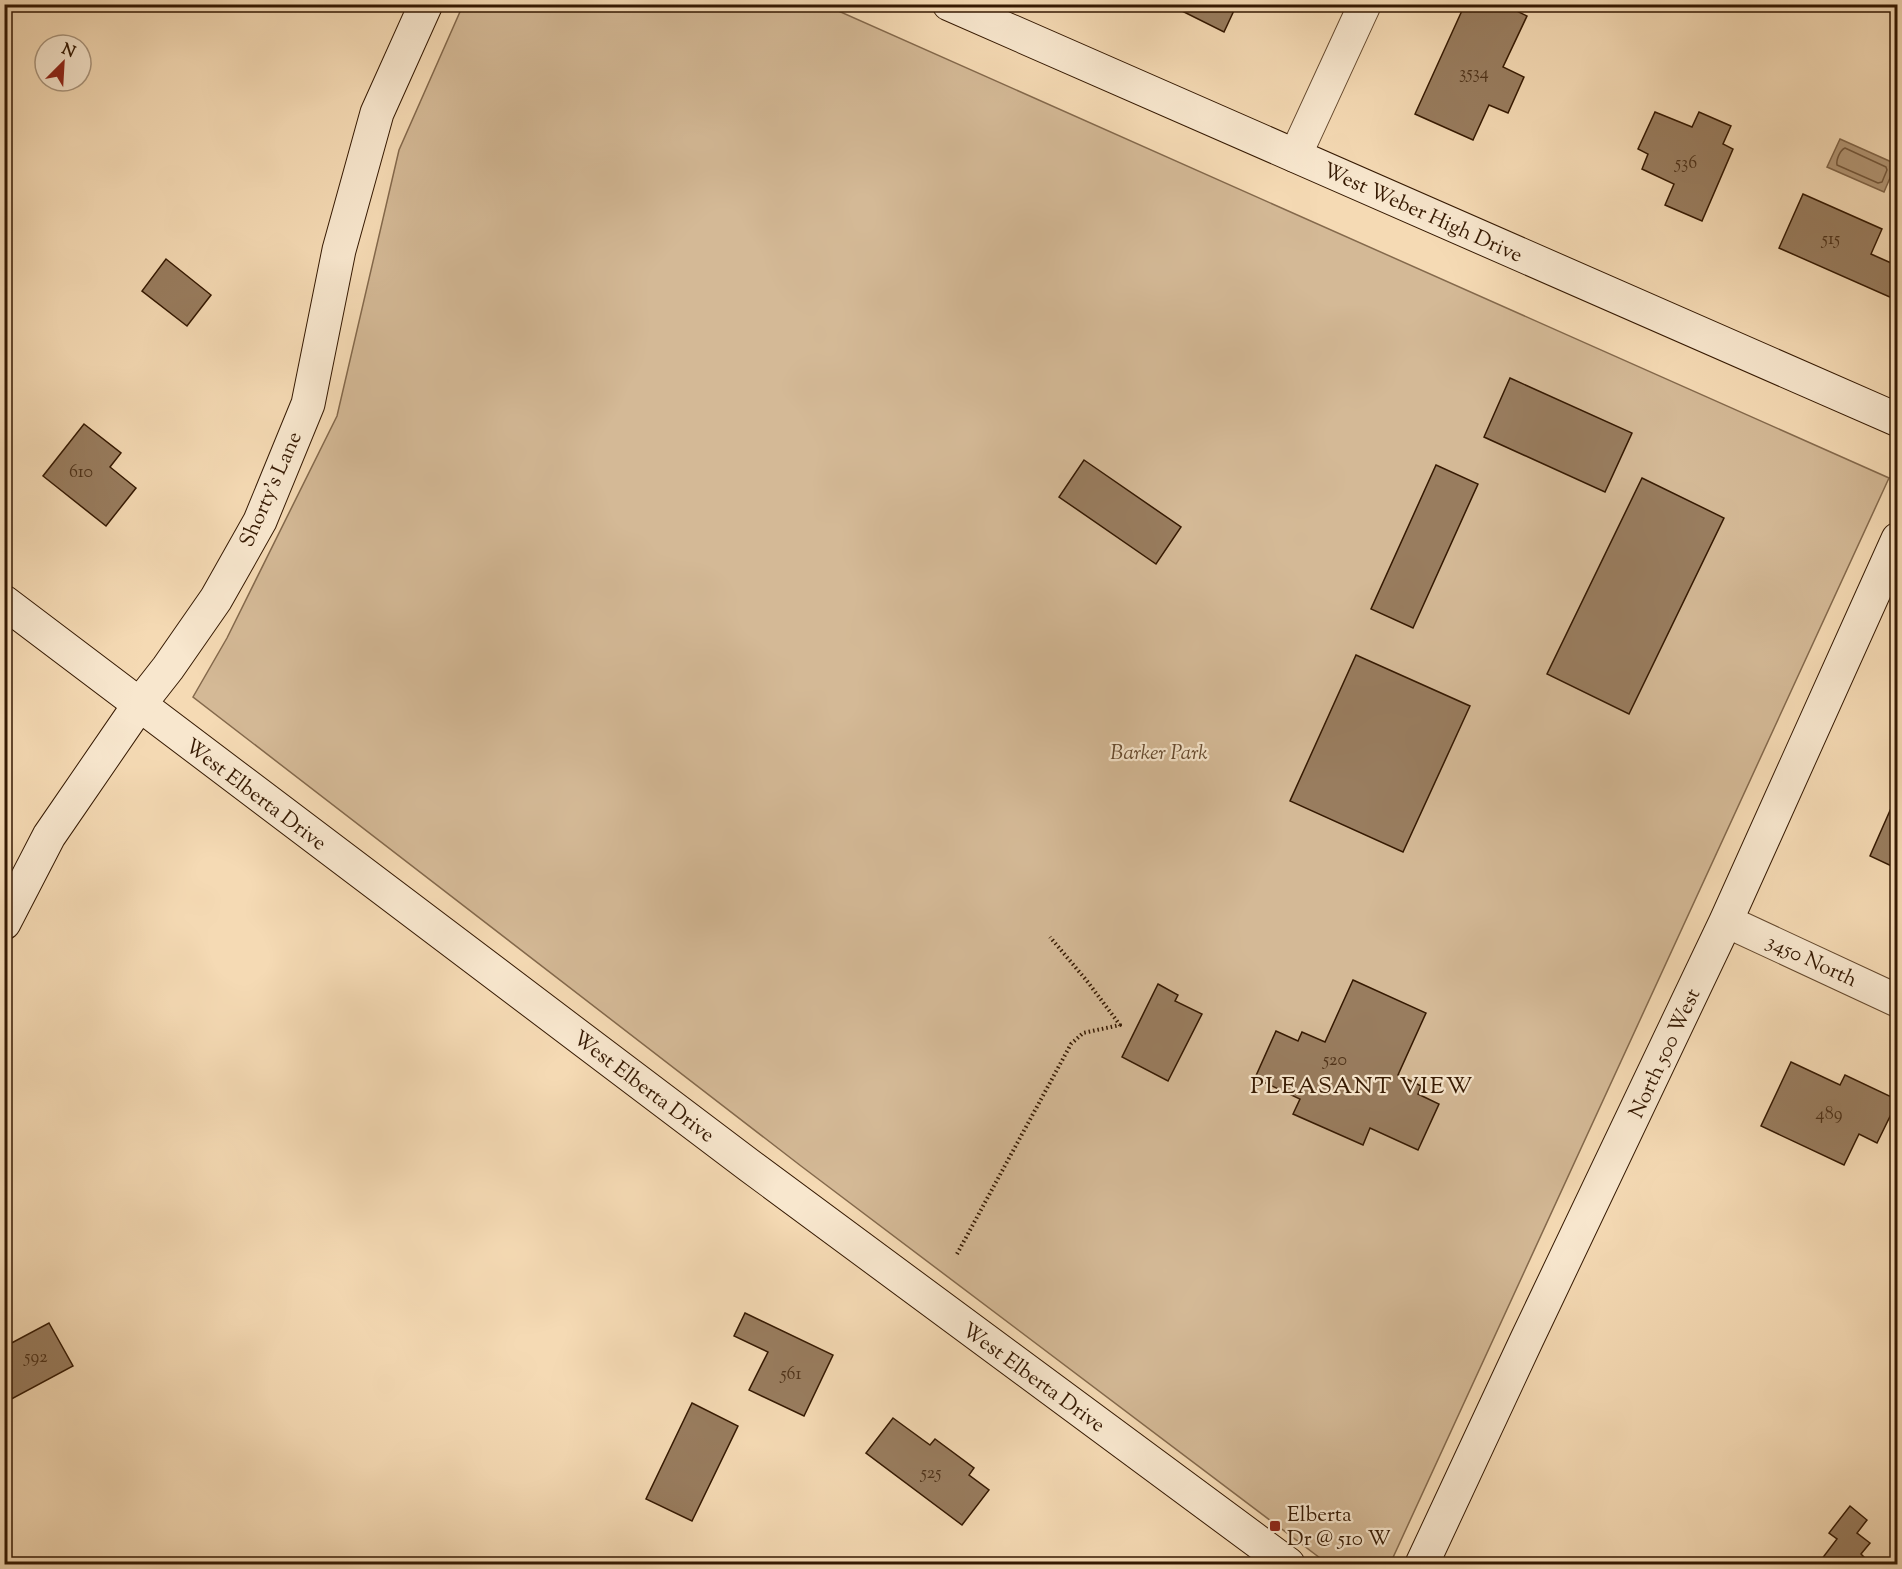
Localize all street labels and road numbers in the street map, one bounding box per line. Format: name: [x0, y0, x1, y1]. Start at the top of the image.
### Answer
street label: West Weber High Drive: [1318, 156, 1527, 271]
street label: Shorty's Lane: [233, 427, 311, 552]
street label: West Elberta Drive: [178, 732, 332, 859]
street label: 3450 North: [1761, 928, 1862, 996]
street label: North 500 West: [1623, 984, 1709, 1124]
street label: West Elberta Drive: [566, 1024, 720, 1151]
street label: West Elberta Drive: [955, 1316, 1111, 1441]

